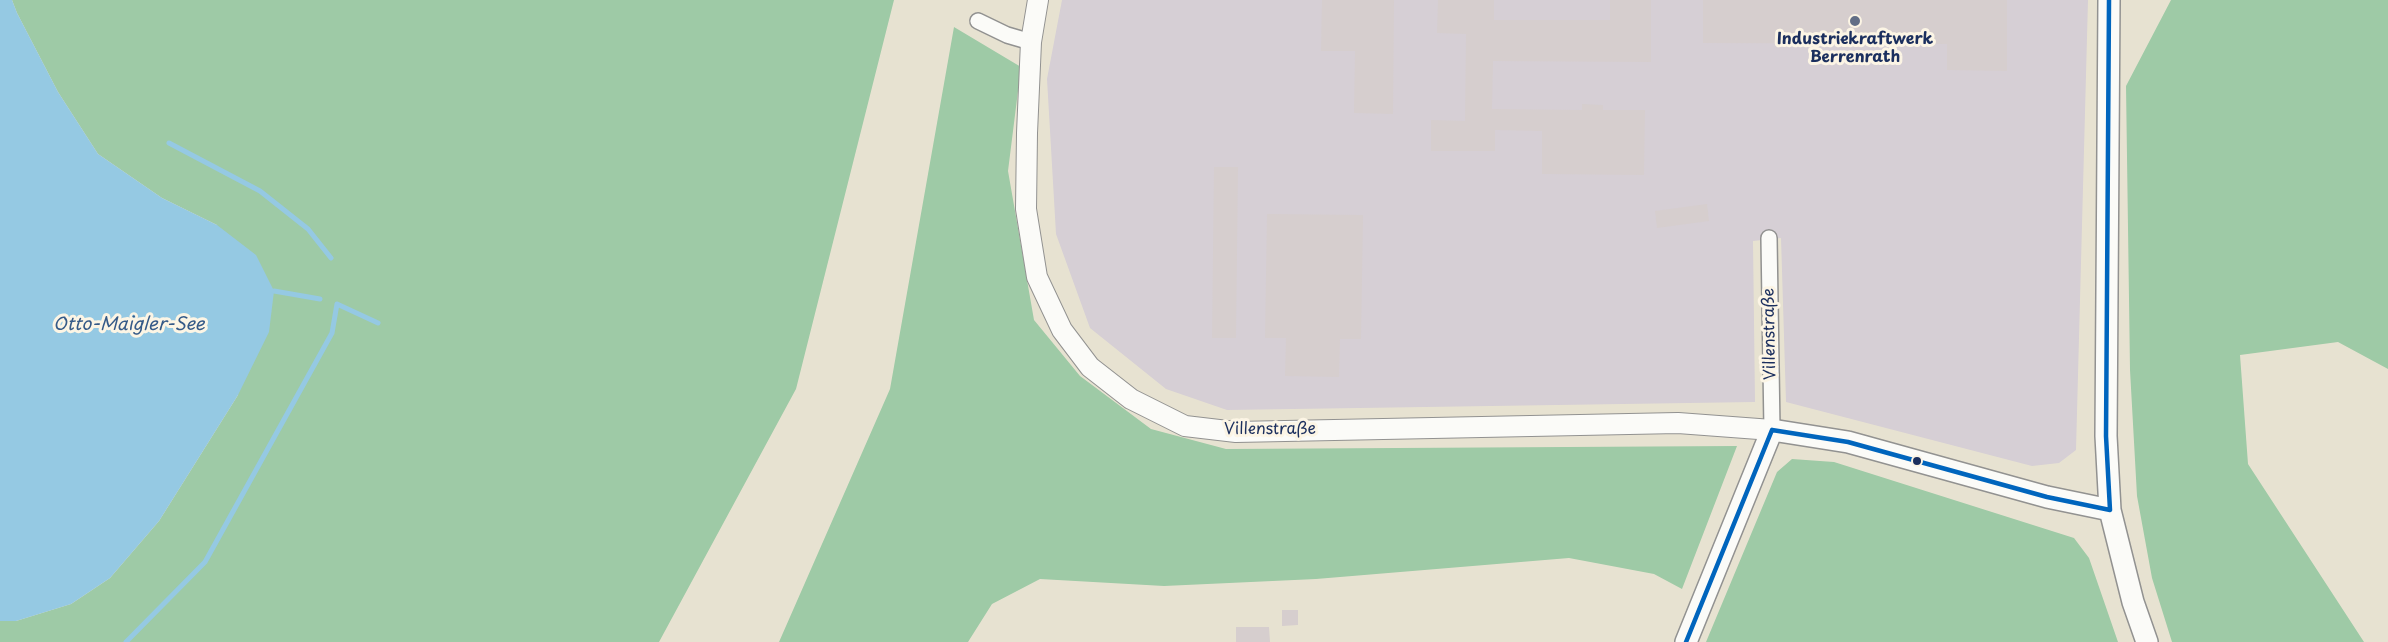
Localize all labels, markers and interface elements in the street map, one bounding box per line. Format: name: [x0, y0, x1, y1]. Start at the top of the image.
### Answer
marker: Industriekraftwerk Berrenrath: [1848, 14, 1862, 28]
place label: Industriekraftwerk Berrenrath: [1777, 30, 1933, 68]
street label: Villenstraße: [1760, 288, 1780, 380]
water label: Otto-Maigler-See: [53, 314, 205, 336]
street label: Villenstraße: [1224, 420, 1316, 440]
unlabelled marker: [1911, 455, 1923, 467]

